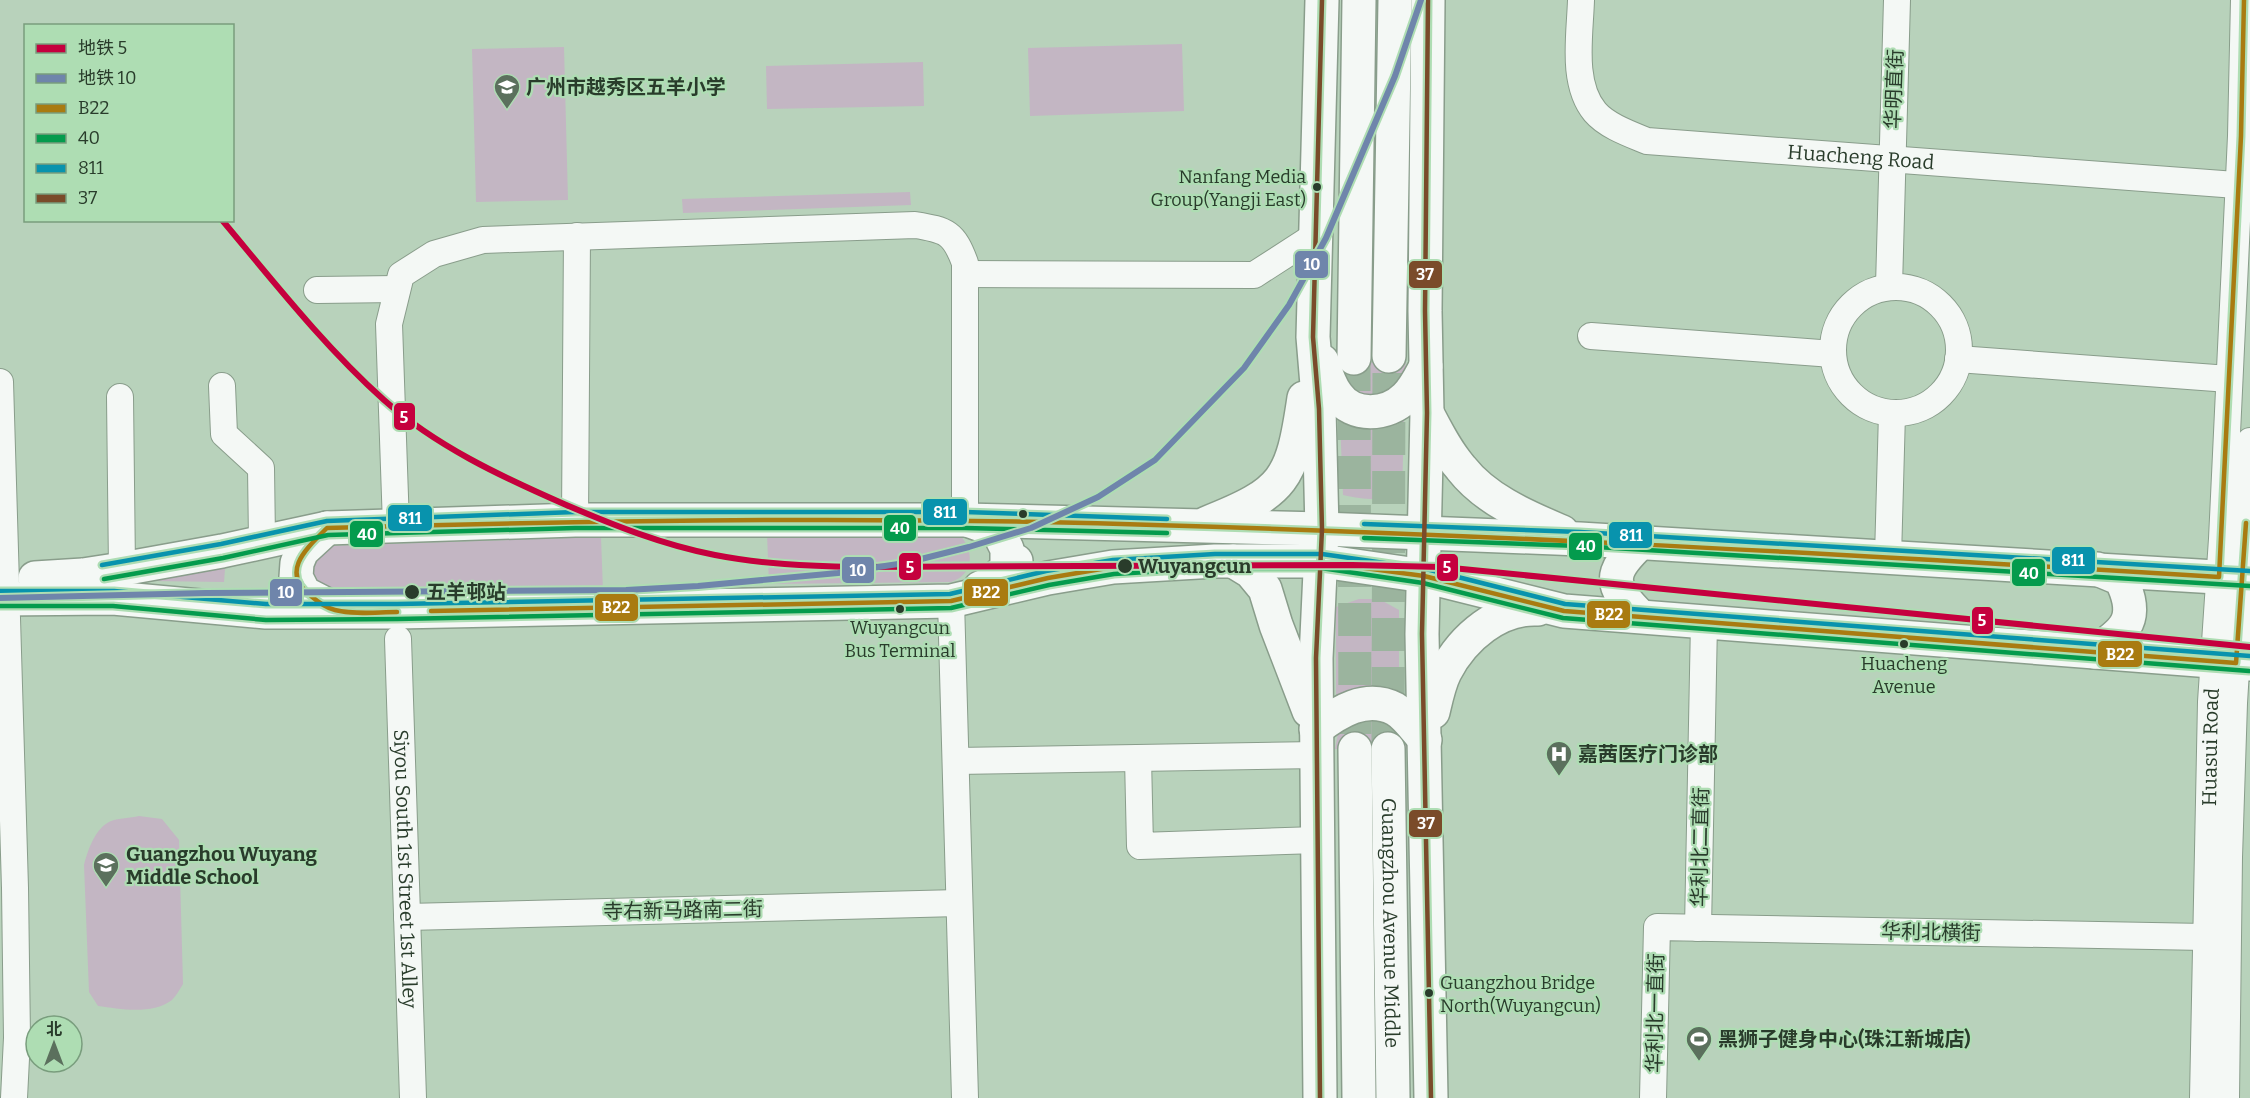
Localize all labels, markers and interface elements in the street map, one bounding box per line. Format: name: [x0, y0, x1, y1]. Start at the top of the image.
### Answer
legend: [24, 24, 234, 222]
text: 地铁 5: [78, 37, 127, 59]
street label: 华明直街: [1881, 49, 1907, 129]
text: 地铁 10: [78, 67, 136, 89]
school or university icon: 广州市越秀区五羊小学: [492, 72, 522, 110]
place label: 广州市越秀区五羊小学: [526, 75, 726, 99]
text: B22: [78, 97, 109, 119]
text: 40: [78, 127, 100, 149]
street label: Huacheng Road: [1786, 140, 1935, 174]
text: 811: [78, 157, 104, 179]
place label: Nanfang Media Group(Yangji East): [1150, 166, 1306, 211]
marker: Nanfang Media Group(Yangji East): [1311, 181, 1323, 193]
text: 37: [78, 187, 97, 209]
line badge: 10: [1294, 250, 1329, 279]
text: 10: [1303, 255, 1321, 274]
line badge: 37: [1408, 260, 1443, 289]
text: 37: [1416, 265, 1434, 284]
line badge: 5: [393, 402, 416, 431]
text: 5: [400, 408, 409, 427]
line badge: 811: [922, 498, 968, 526]
text: 811: [933, 503, 957, 522]
line badge: 811: [387, 504, 433, 532]
unlabelled marker: [1017, 508, 1029, 520]
text: 811: [398, 509, 422, 528]
line badge: 40: [883, 514, 917, 542]
text: 40: [890, 519, 910, 538]
line badge: 40: [349, 520, 384, 548]
line badge: 811: [1608, 521, 1653, 549]
text: 40: [357, 525, 377, 544]
text: 811: [1619, 526, 1643, 545]
line badge: 40: [1568, 532, 1603, 561]
text: 40: [1576, 537, 1596, 556]
line badge: 811: [2051, 546, 2096, 575]
text: 811: [2061, 551, 2085, 570]
line badge: 5: [898, 552, 922, 581]
line badge: 5: [1436, 553, 1459, 582]
place label: Wuyangcun: [1138, 554, 1252, 578]
line badge: 10: [841, 556, 875, 584]
marker: Wuyangcun: [1116, 557, 1134, 575]
text: 5: [906, 558, 915, 577]
text: 5: [1443, 558, 1452, 577]
line badge: 40: [2011, 558, 2046, 587]
text: 10: [849, 561, 867, 580]
text: 40: [2019, 564, 2039, 583]
line badge: 10: [269, 578, 303, 607]
line badge: B22: [963, 578, 1009, 607]
place label: 五羊邨站: [426, 580, 506, 604]
text: 10: [277, 583, 295, 602]
marker: 五羊邨站: [403, 583, 421, 601]
text: B22: [972, 583, 1000, 602]
line badge: B22: [594, 593, 639, 622]
text: B22: [602, 598, 630, 617]
line badge: B22: [1586, 600, 1631, 629]
marker: Wuyangcun Bus Terminal: [894, 603, 906, 615]
text: B22: [1595, 605, 1623, 624]
line badge: 5: [1971, 606, 1994, 635]
text: 5: [1978, 611, 1987, 630]
place label: Wuyangcun Bus Terminal: [845, 617, 955, 662]
marker: Huacheng Avenue: [1898, 638, 1910, 650]
line badge: B22: [2097, 640, 2143, 668]
text: B22: [2106, 645, 2134, 664]
place label: Huacheng Avenue: [1861, 653, 1947, 698]
street label: Huasui Road: [2197, 687, 2224, 806]
street label: Siyou South 1st Street 1st Alley: [389, 729, 422, 1009]
hospital icon: 嘉茜医疗门诊部: [1544, 739, 1574, 777]
place label: 嘉茜医疗门诊部: [1578, 742, 1718, 766]
street label: 华利北二直街: [1687, 787, 1713, 907]
street label: Guangzhou Avenue Middle: [1377, 798, 1404, 1048]
line badge: 37: [1408, 809, 1443, 838]
text: 37: [1417, 814, 1435, 833]
place label: Guangzhou Wuyang Middle School: [126, 842, 318, 889]
school or university icon: Guangzhou Wuyang Middle School: [91, 850, 121, 888]
street label: 寺右新马路南二街: [603, 897, 763, 923]
street label: 华利北横街: [1881, 919, 1981, 945]
street label: 华利北一直街: [1642, 953, 1668, 1073]
place label: Guangzhou Bridge North(Wuyangcun): [1440, 972, 1601, 1017]
marker: Guangzhou Bridge North(Wuyangcun): [1423, 987, 1435, 999]
north arrow: [24, 1014, 84, 1074]
text: 北: [46, 1020, 62, 1039]
sports icon: 黑狮子健身中心(珠江新城店): [1684, 1024, 1714, 1062]
place label: 黑狮子健身中心(珠江新城店): [1718, 1027, 1971, 1051]

